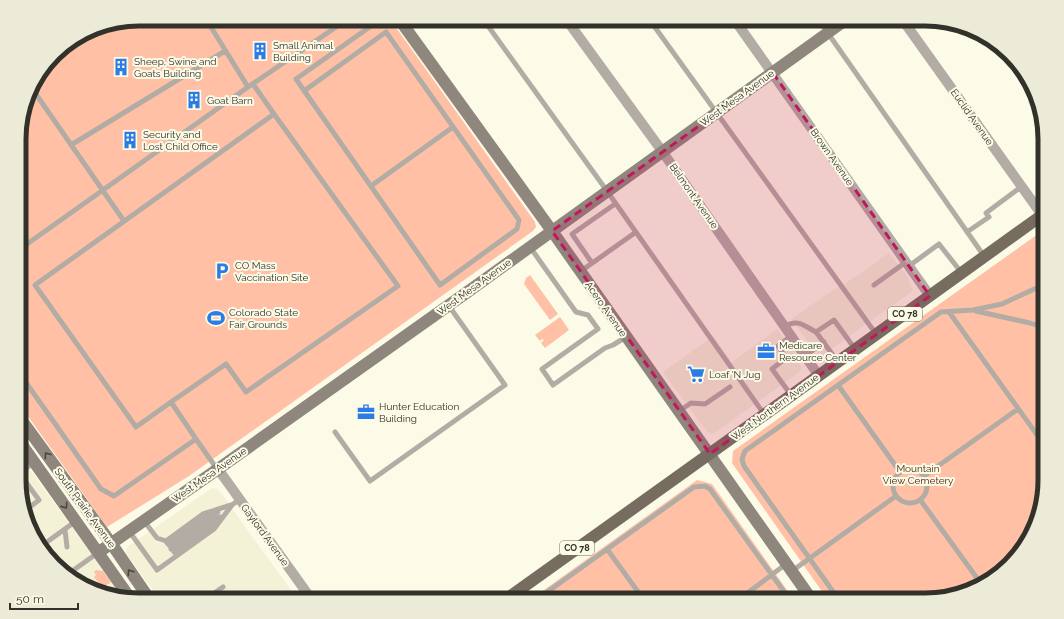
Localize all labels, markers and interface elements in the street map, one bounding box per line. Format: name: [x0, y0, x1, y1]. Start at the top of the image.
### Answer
place label: Small Animal Building: [273, 40, 333, 63]
building icon: Small Animal Building: [250, 41, 270, 61]
place label: Sheep, Swine and Goats Building: [134, 56, 217, 79]
building icon: Sheep, Swine and Goats Building: [111, 57, 131, 77]
street label: West Mesa Avenue: [698, 67, 776, 128]
street label: Euclid Avenue: [949, 87, 995, 147]
building icon: Goat Barn: [184, 90, 204, 110]
place label: Goat Barn: [207, 95, 253, 106]
street label: Brown Avenue: [808, 126, 856, 188]
place label: Security and Lost Child Office: [143, 129, 218, 152]
building icon: Security and Lost Child Office: [120, 130, 140, 150]
street label: Belmont Avenue: [667, 161, 721, 231]
street label: West Mesa Avenue: [435, 256, 513, 317]
place label: CO Mass Vaccination Site: [235, 260, 308, 283]
parking icon: CO Mass Vaccination Site: [212, 261, 232, 281]
street label: Acero Avenue: [583, 279, 629, 339]
place label: Colorado State Fair Grounds: [229, 307, 298, 330]
road number: CO 78: [888, 307, 922, 321]
sports icon: Colorado State Fair Grounds: [206, 308, 226, 328]
place label: Medicare Resource Center: [779, 340, 857, 363]
office icon: Medicare Resource Center: [756, 341, 776, 361]
supermarket icon: Loaf 'N Jug: [686, 364, 706, 384]
place label: Loaf 'N Jug: [709, 369, 760, 380]
street label: West Northern Avenue: [729, 372, 821, 442]
place label: Hunter Education Building: [379, 401, 460, 424]
office icon: Hunter Education Building: [356, 402, 376, 422]
street label: West Mesa Avenue: [170, 445, 249, 505]
one-way arrow: [44, 452, 52, 459]
park label: Mountain View Cemetery: [883, 463, 954, 486]
street label: South Prairie Avenue: [52, 466, 118, 550]
one-way arrow: [60, 501, 67, 508]
street label: Gaylord Avenue: [239, 502, 291, 568]
road number: CO 78: [560, 541, 594, 555]
one-way arrow: [128, 569, 135, 576]
scale bar: [10, 585, 78, 611]
text: 50 m: [16, 592, 44, 606]

